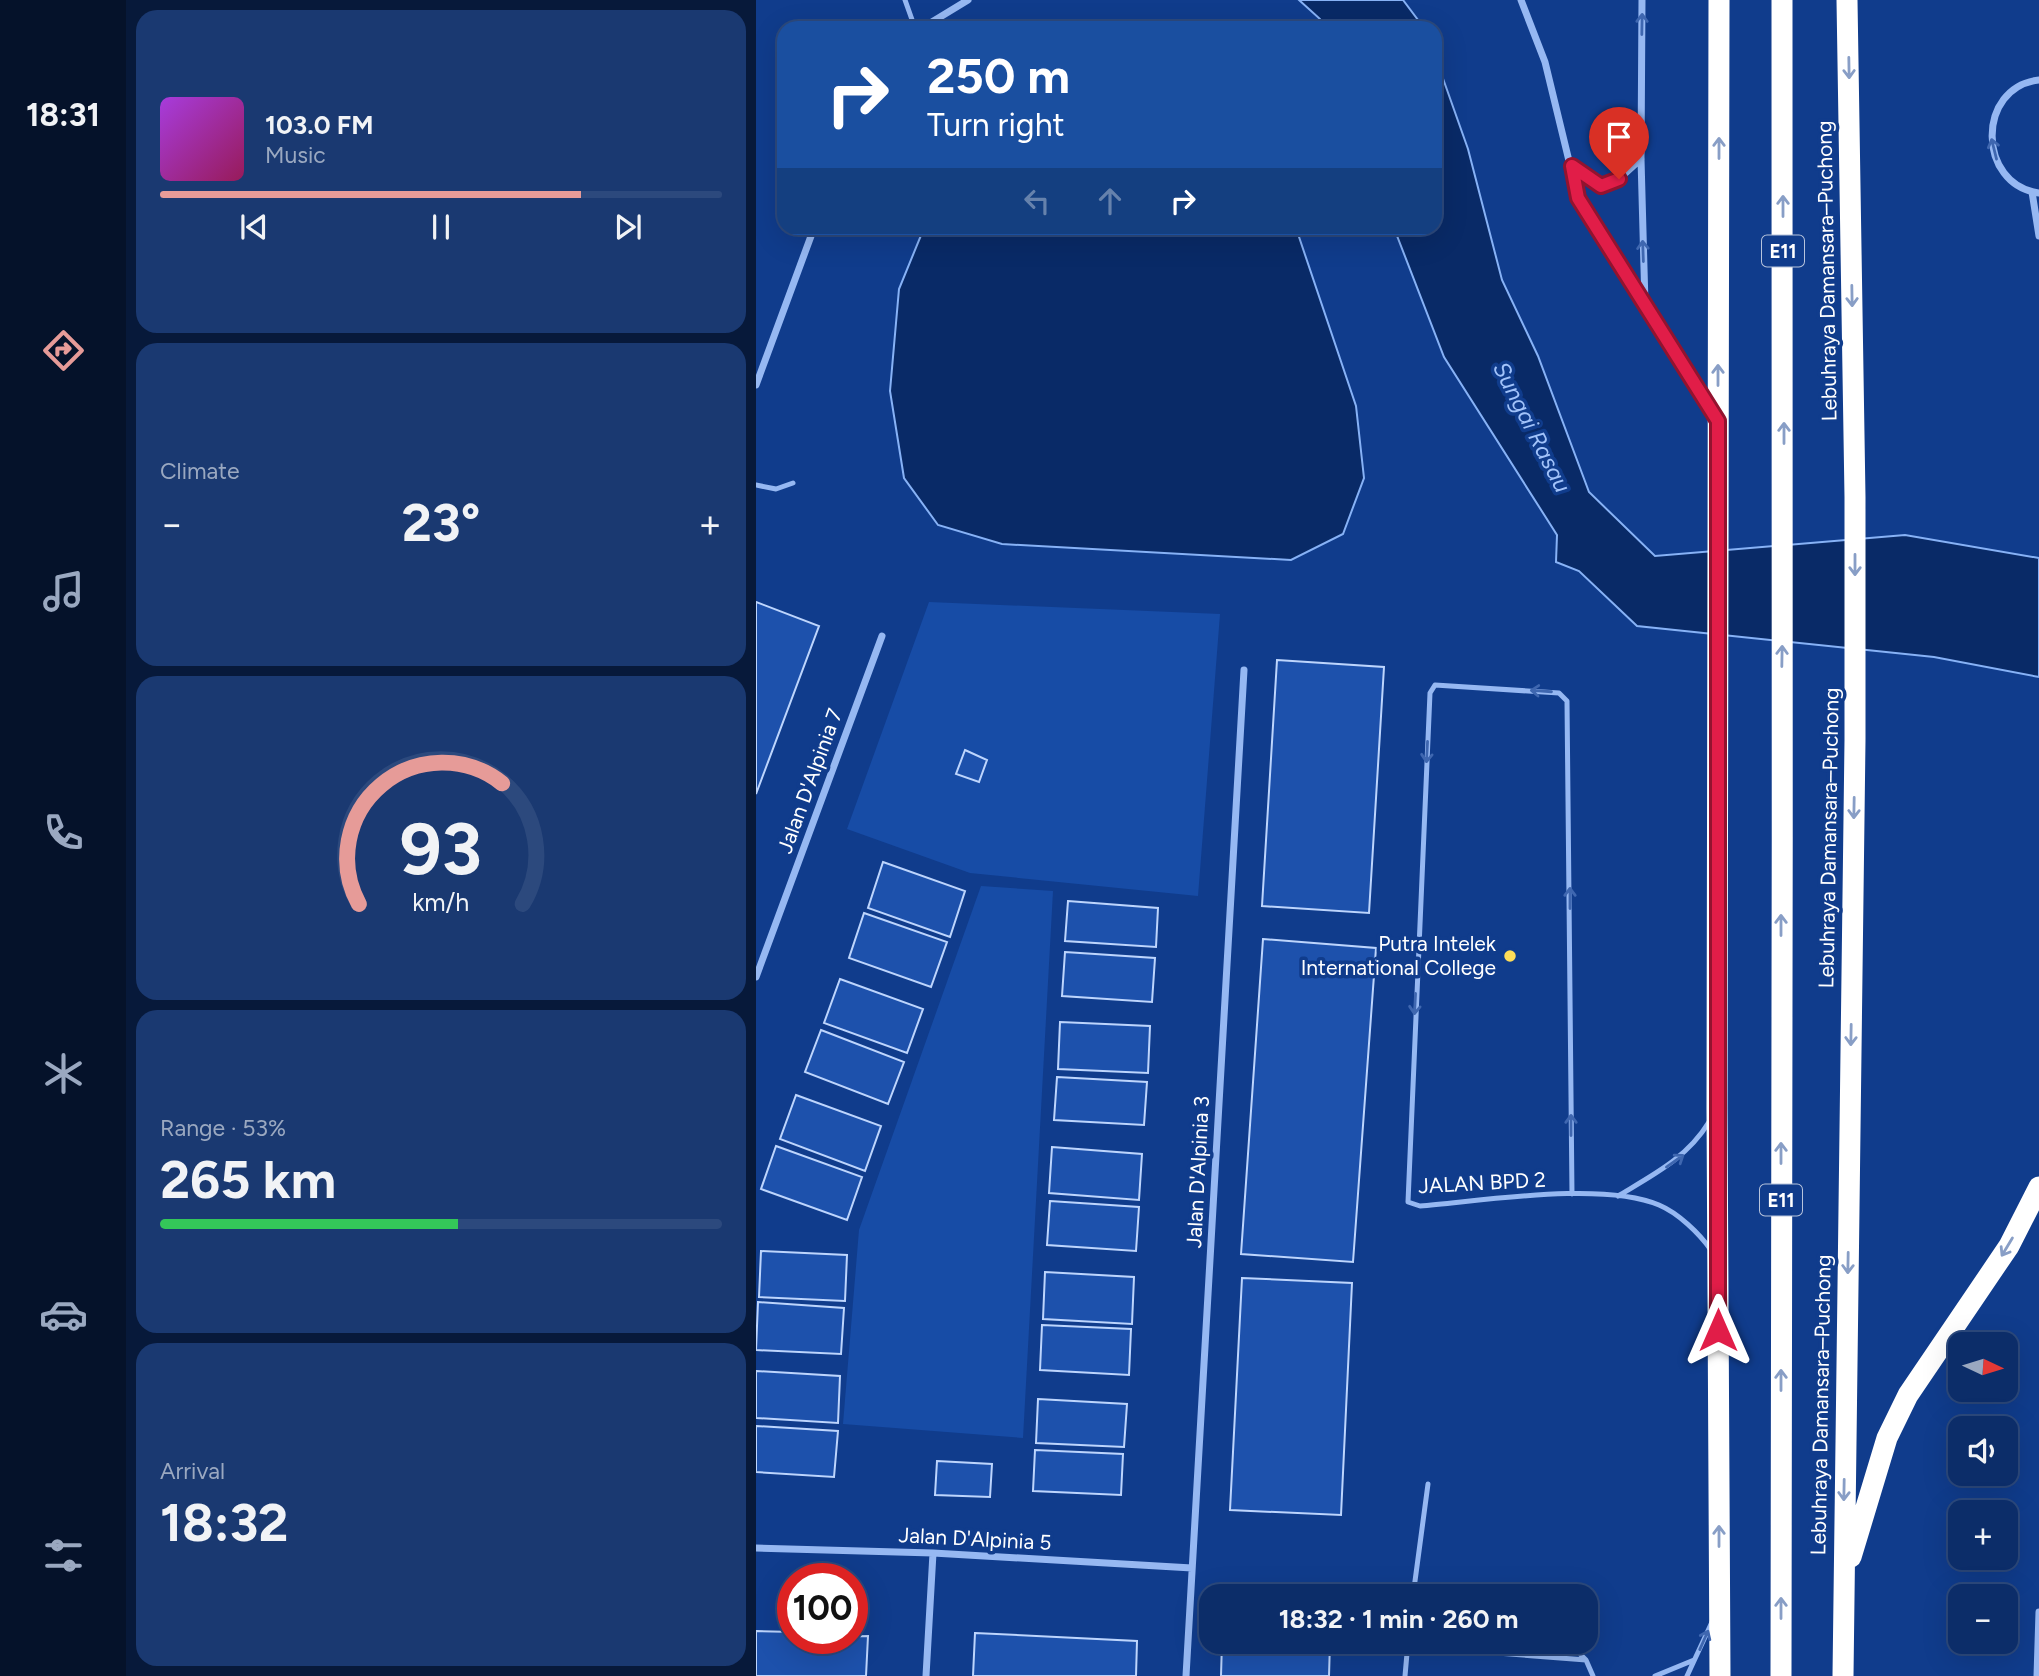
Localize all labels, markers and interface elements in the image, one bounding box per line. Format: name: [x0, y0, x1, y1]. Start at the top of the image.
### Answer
one-way arrow: [1635, 13, 1649, 36]
text: 250 m: [927, 46, 1070, 105]
icon: right: [812, 49, 903, 140]
one-way arrow: [1842, 56, 1855, 79]
text: 18:31: [26, 96, 100, 134]
text: Turn right: [927, 106, 1065, 144]
pin: [1589, 107, 1649, 179]
text: 103.0 FM: [265, 109, 373, 141]
icon: arrive: [1600, 118, 1638, 156]
street label: Lebuhraya Damansara–Puchong: [1811, 120, 1842, 422]
one-way arrow: [1712, 137, 1726, 160]
one-way arrow: [1987, 138, 2000, 160]
text: Music: [265, 141, 326, 169]
icon: left: [1018, 182, 1056, 220]
icon: ahead: [1091, 182, 1129, 220]
icon: right: [1164, 182, 1202, 220]
one-way arrow: [1776, 194, 1790, 217]
icon: previous: [235, 208, 273, 246]
icon: pause: [422, 208, 460, 246]
icon: next: [609, 208, 647, 246]
road number: E11: [1762, 235, 1804, 266]
one-way arrow: [1637, 240, 1650, 263]
one-way arrow: [1845, 284, 1859, 307]
icon: directions: [39, 326, 88, 375]
water label: Sungai Rasau: [1487, 357, 1577, 497]
one-way arrow: [1711, 364, 1725, 387]
one-way arrow: [1777, 422, 1791, 445]
text: Climate: [160, 457, 239, 485]
text: 23°: [402, 492, 480, 554]
text: −: [160, 501, 184, 547]
text: +: [698, 501, 722, 547]
one-way arrow: [1848, 553, 1862, 576]
icon: music: [39, 567, 88, 616]
one-way arrow: [1775, 645, 1789, 668]
one-way arrow: [1530, 684, 1552, 697]
street label: Lebuhraya Damansara–Puchong: [1813, 687, 1844, 989]
street label: Jalan D'Alpinia 7: [772, 705, 847, 857]
one-way arrow: [1421, 740, 1434, 763]
one-way arrow: [1848, 796, 1861, 819]
text: 93: [400, 805, 482, 892]
icon: phone: [39, 808, 88, 857]
text: km/h: [412, 887, 470, 917]
one-way arrow: [1563, 887, 1577, 910]
one-way arrow: [1774, 914, 1788, 937]
place label: Putra Intelek International College: [1301, 931, 1497, 980]
marker: Putra Intelek International College: [1502, 948, 1518, 964]
one-way arrow: [1409, 992, 1422, 1015]
one-way arrow: [1844, 1024, 1858, 1047]
icon: climate: [39, 1049, 88, 1098]
street label: Jalan D'Alpinia 3: [1181, 1095, 1214, 1249]
text: Range · 53%: [160, 1114, 286, 1142]
one-way arrow: [1564, 1114, 1578, 1137]
one-way arrow: [1774, 1142, 1788, 1165]
text: 265 km: [160, 1149, 336, 1211]
one-way arrow: [1665, 1153, 1684, 1168]
street label: JALAN BPD 2: [1417, 1167, 1547, 1198]
road number: E11: [1760, 1184, 1802, 1216]
one-way arrow: [1999, 1237, 2013, 1257]
one-way arrow: [1841, 1251, 1855, 1274]
street label: Lebuhraya Damansara–Puchong: [1805, 1254, 1836, 1556]
icon: car: [39, 1290, 88, 1339]
position arrow: [1681, 1293, 1755, 1367]
north arrow: [1948, 1332, 2018, 1402]
map controls: [1948, 1332, 2018, 1654]
one-way arrow: [1774, 1369, 1788, 1392]
button: sound: [1948, 1416, 2018, 1486]
text: Arrival: [160, 1457, 225, 1485]
one-way arrow: [1838, 1479, 1851, 1502]
text: 18:32: [160, 1492, 288, 1554]
button: +: [1948, 1500, 2018, 1570]
street label: Jalan D'Alpinia 5: [898, 1522, 1052, 1555]
one-way arrow: [1712, 1525, 1726, 1548]
icon: filters: [39, 1531, 88, 1580]
speed limit sign: 100: [777, 1563, 868, 1654]
button: −: [1948, 1584, 2018, 1654]
one-way arrow: [1774, 1597, 1788, 1620]
text: 18:32 · 1 min · 260 m: [1279, 1603, 1518, 1635]
one-way arrow: [1698, 1630, 1711, 1652]

